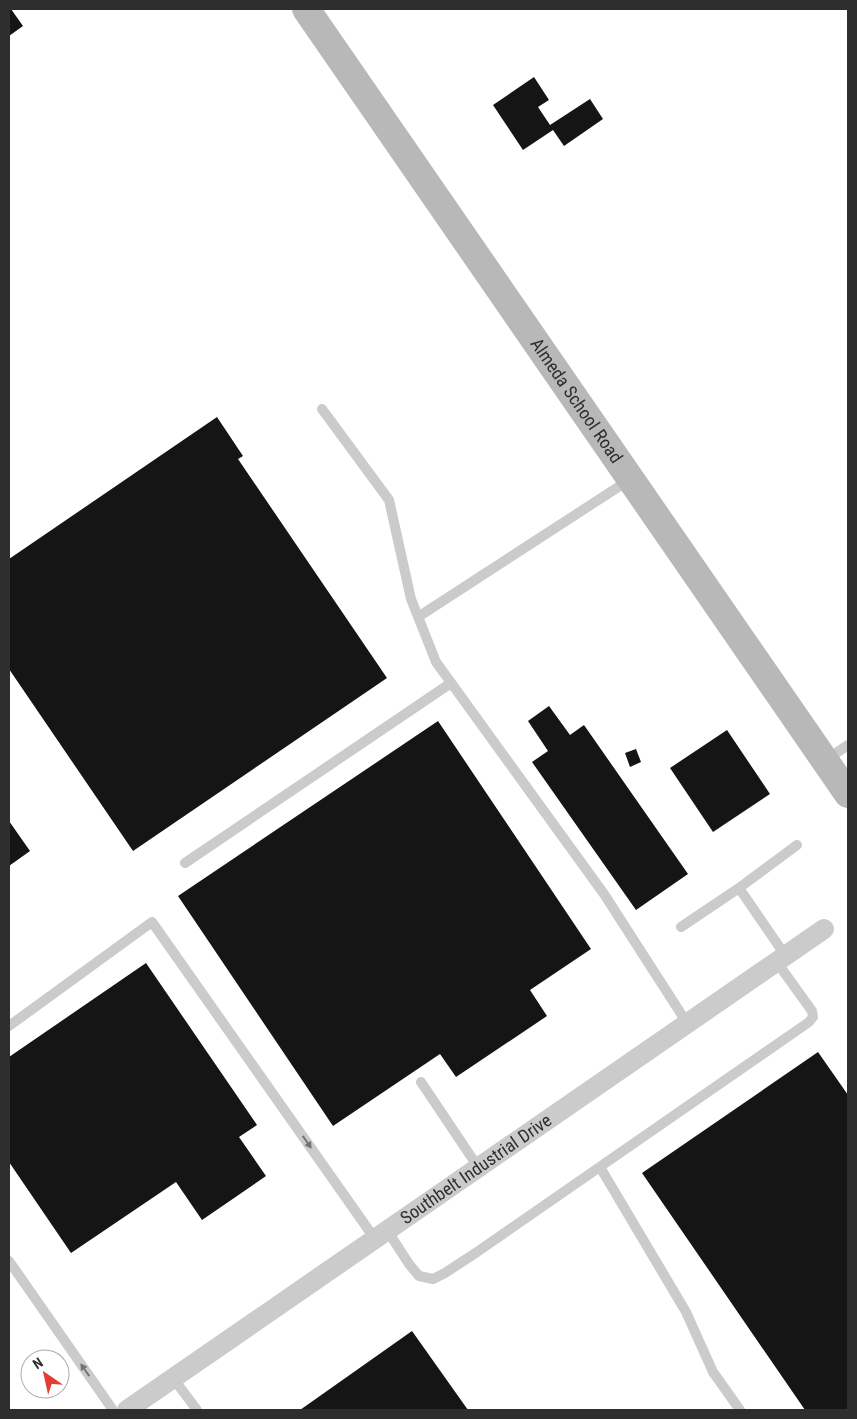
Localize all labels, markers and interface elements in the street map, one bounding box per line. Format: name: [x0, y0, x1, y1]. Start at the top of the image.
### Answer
street label: Almeda School Road: [526, 334, 627, 467]
street label: Southbelt Industrial Drive: [396, 1109, 555, 1228]
one-way arrow: [302, 1135, 312, 1149]
north arrow: [20, 1349, 70, 1399]
text: N: [30, 1354, 46, 1372]
one-way arrow: [80, 1363, 90, 1377]

